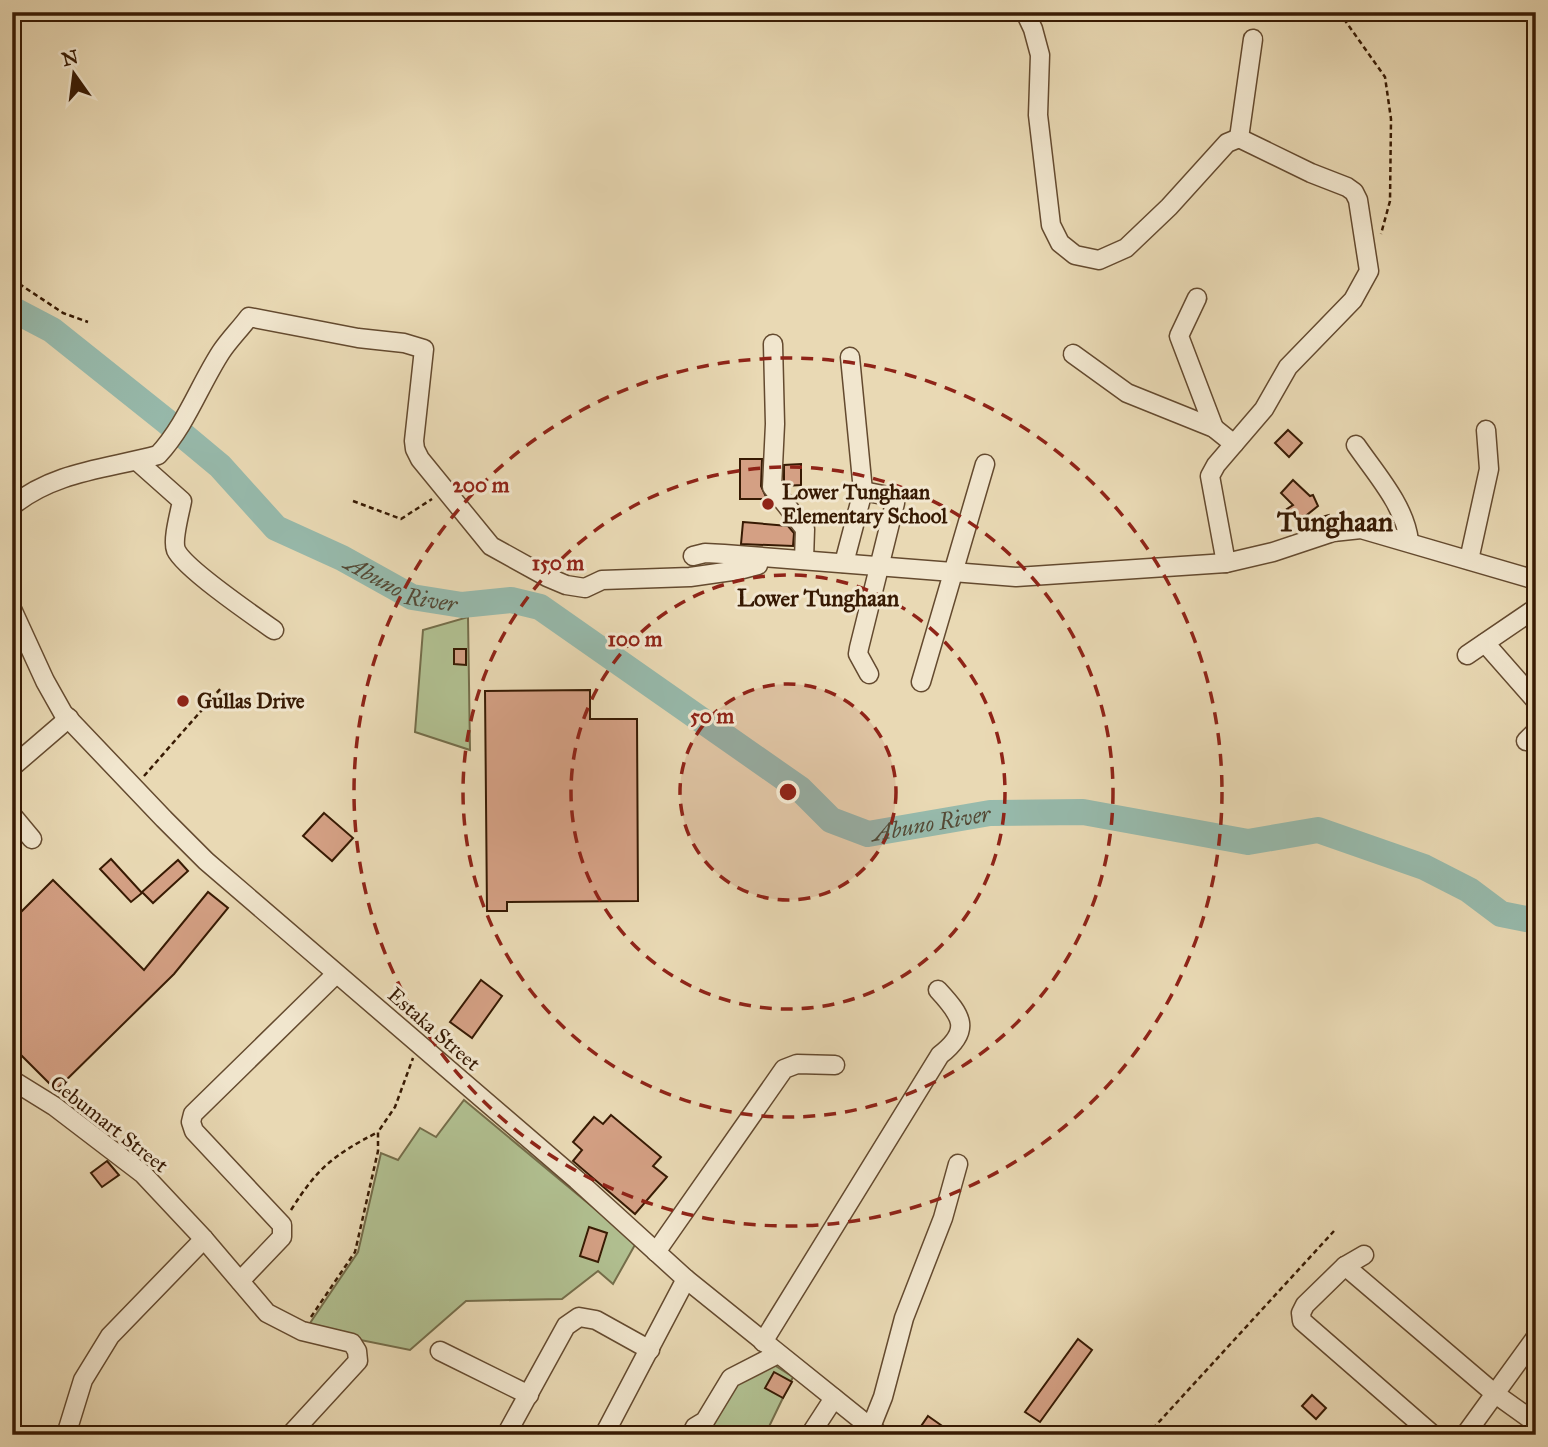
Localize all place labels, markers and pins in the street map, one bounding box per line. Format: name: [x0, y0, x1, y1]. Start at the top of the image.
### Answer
place label: Lower Tunghaan Elementary School: [782, 479, 948, 529]
marker: Lower Tunghaan Elementary School: [760, 496, 776, 512]
place label: Gullas Drive: [197, 688, 305, 714]
marker: Gullas Drive: [175, 693, 191, 709]
centre of rings: [776, 780, 800, 804]

